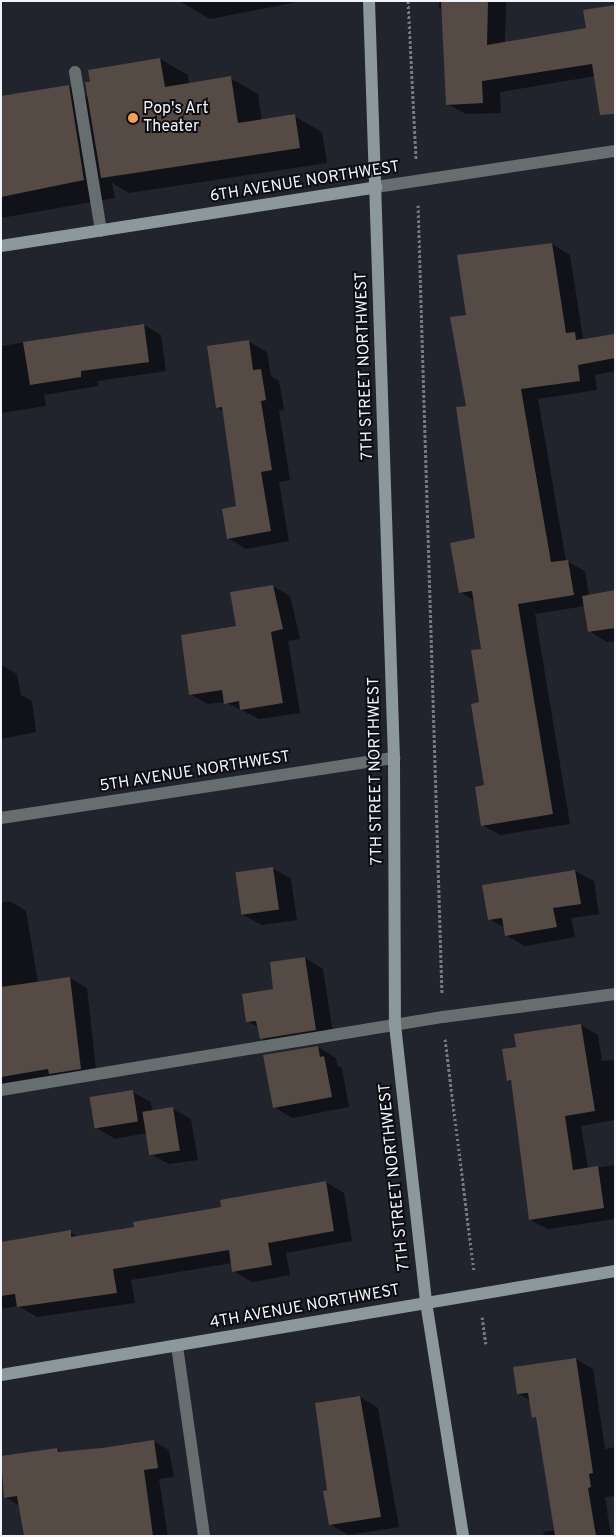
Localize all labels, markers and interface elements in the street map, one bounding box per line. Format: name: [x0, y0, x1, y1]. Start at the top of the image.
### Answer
place label: Pop's Art Theater: [143, 99, 209, 137]
marker: Pop's Art Theater: [127, 112, 139, 124]
street label: 6TH AVENUE NORTHWEST: [208, 157, 402, 207]
street label: 7TH STREET NORTHWEST: [352, 271, 378, 461]
street label: 7TH STREET NORTHWEST: [365, 676, 387, 866]
street label: 5TH AVENUE NORTHWEST: [98, 747, 292, 797]
street label: 7TH STREET NORTHWEST: [376, 1082, 414, 1272]
street label: 4TH AVENUE NORTHWEST: [208, 1281, 402, 1333]

